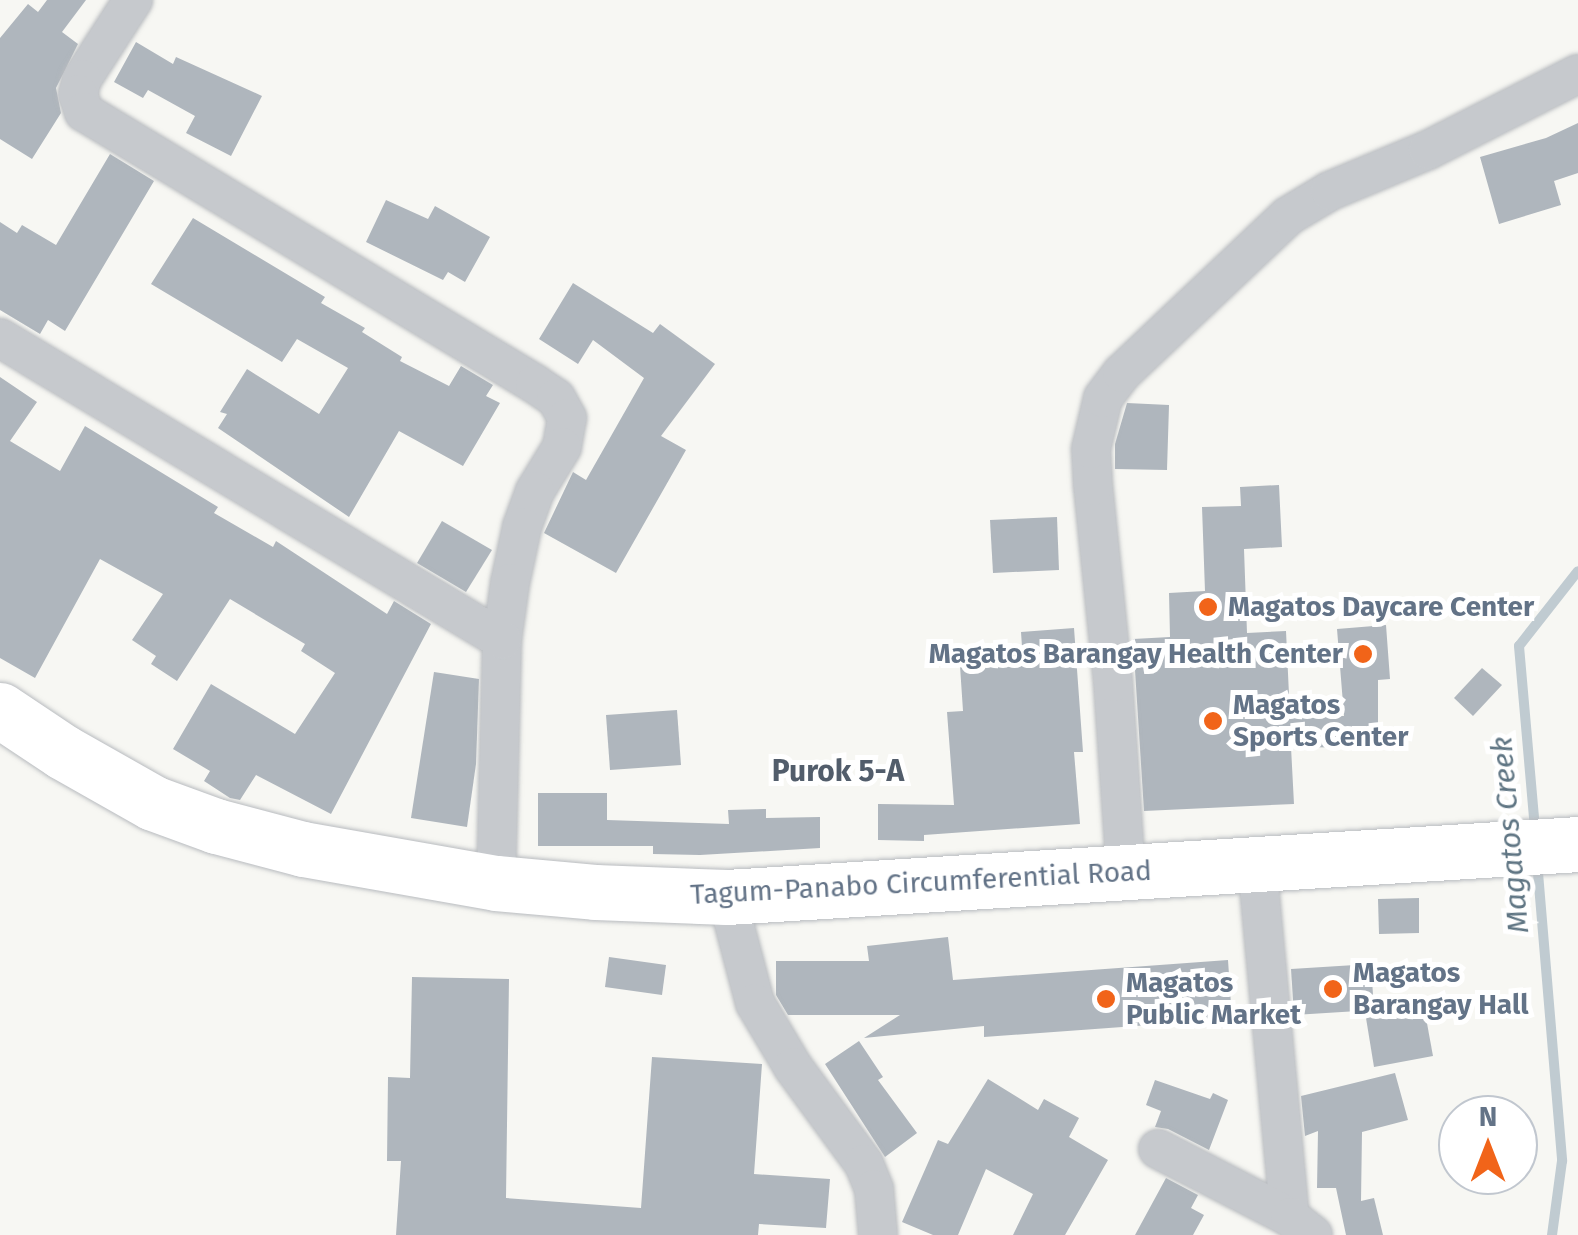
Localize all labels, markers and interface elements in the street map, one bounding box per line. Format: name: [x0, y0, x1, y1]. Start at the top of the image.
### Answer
place label: Magatos Daycare Center: [1228, 590, 1534, 624]
marker: Magatos Daycare Center: [1197, 596, 1219, 618]
place label: Magatos Barangay Health Center: [929, 637, 1343, 671]
marker: Magatos Barangay Health Center: [1352, 643, 1374, 665]
place label: Magatos Sports Center: [1233, 688, 1408, 754]
marker: Magatos Sports Center: [1202, 710, 1224, 732]
water label: Magatos Creek: [1483, 735, 1537, 935]
district label: Purok 5-A: [772, 753, 904, 789]
street label: Tagum-Panabo Circumferential Road: [689, 854, 1153, 912]
place label: Magatos Barangay Hall: [1353, 956, 1529, 1022]
place label: Magatos Public Market: [1126, 966, 1301, 1032]
marker: Magatos Barangay Hall: [1322, 978, 1344, 1000]
marker: Magatos Public Market: [1095, 988, 1117, 1010]
north arrow: [1438, 1095, 1538, 1195]
text: N: [1479, 1100, 1497, 1133]

